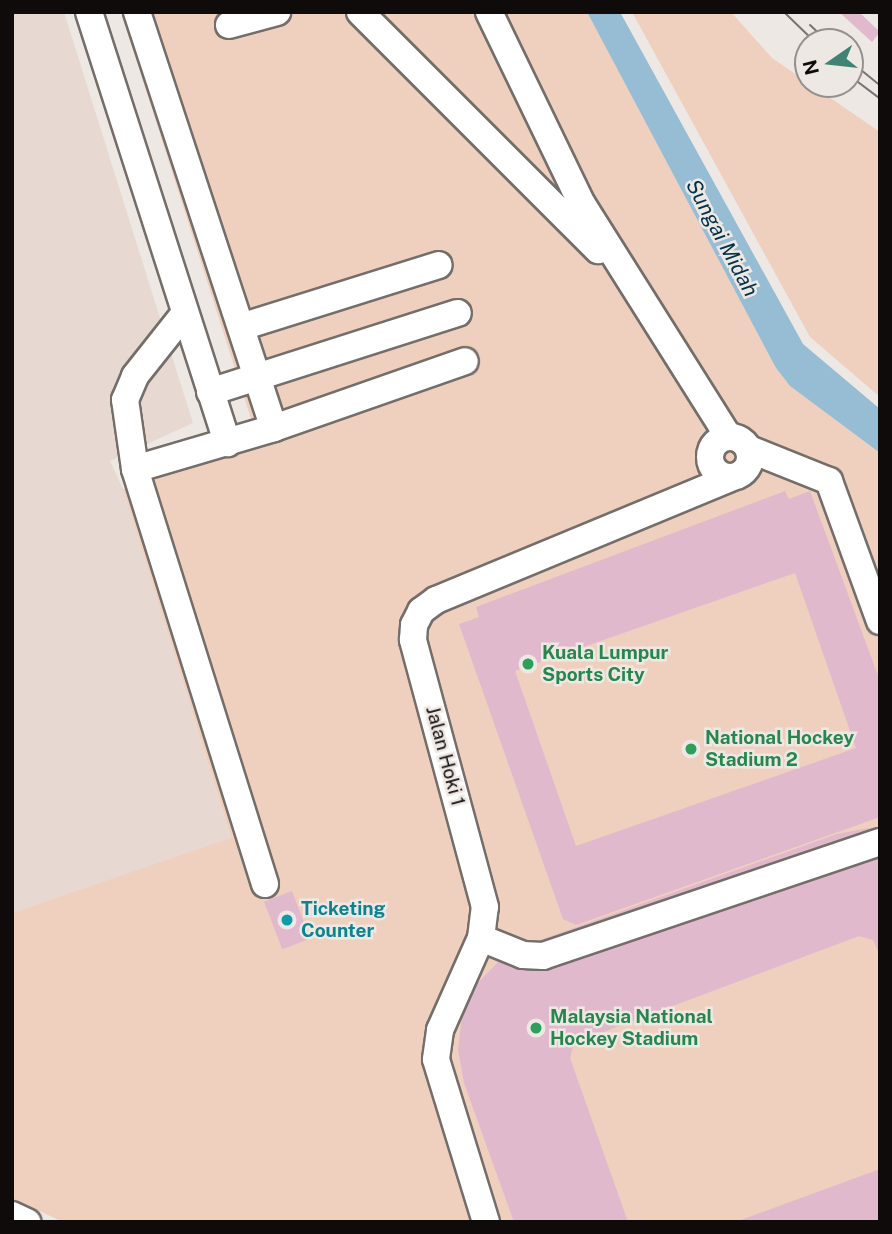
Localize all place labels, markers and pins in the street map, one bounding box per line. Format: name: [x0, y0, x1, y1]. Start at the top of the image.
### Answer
place label: Kuala Lumpur Sports City: [542, 642, 668, 686]
marker: Kuala Lumpur Sports City: [520, 656, 536, 672]
place label: National Hockey Stadium 2: [705, 727, 854, 771]
marker: National Hockey Stadium 2: [683, 741, 699, 757]
place label: Ticketing Counter: [301, 898, 386, 942]
marker: Ticketing Counter: [279, 912, 295, 928]
place label: Malaysia National Hockey Stadium: [550, 1006, 713, 1050]
marker: Malaysia National Hockey Stadium: [528, 1020, 544, 1036]

